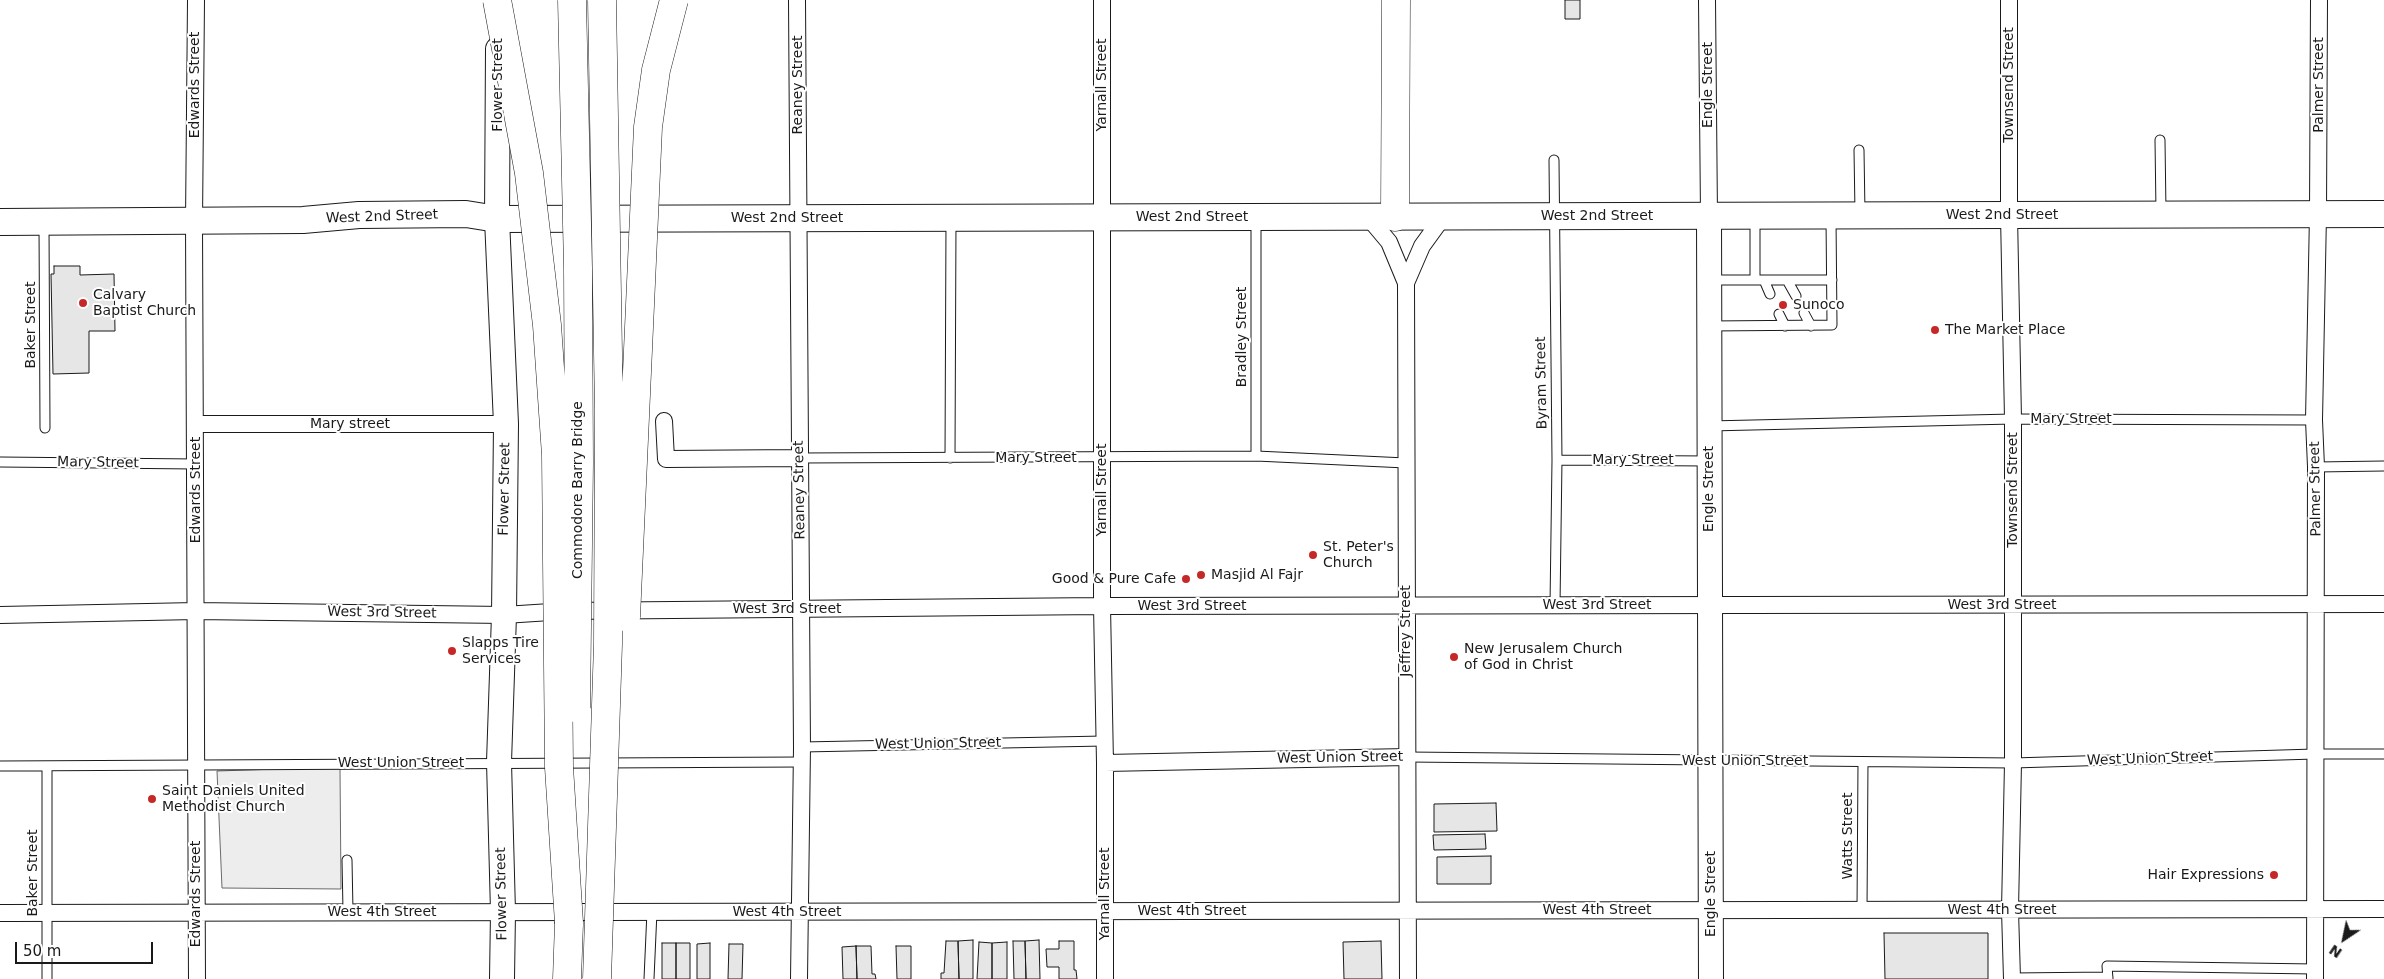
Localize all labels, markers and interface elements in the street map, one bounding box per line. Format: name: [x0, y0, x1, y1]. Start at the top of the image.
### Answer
street label: Townsend Street: [2001, 27, 2017, 143]
street label: Edwards Street: [187, 32, 203, 138]
street label: Reaney Street: [790, 35, 806, 135]
street label: Palmer Street: [2311, 37, 2327, 133]
street label: Flower Street: [490, 38, 506, 132]
street label: Yarnall Street: [1094, 39, 1110, 131]
street label: Engle Street: [1700, 42, 1716, 128]
street label: West 2nd Street: [325, 207, 439, 227]
street label: West 2nd Street: [1946, 207, 2058, 223]
street label: West 2nd Street: [1541, 208, 1653, 224]
street label: West 2nd Street: [1136, 209, 1248, 225]
street label: West 2nd Street: [731, 210, 843, 226]
street label: Baker Street: [23, 281, 39, 369]
place label: Calvary Baptist Church: [93, 287, 196, 320]
street label: Bradley Street: [1234, 287, 1250, 387]
marker: Calvary Baptist Church: [77, 297, 89, 309]
place label: Sunoco: [1793, 297, 1844, 313]
marker: Sunoco: [1777, 299, 1789, 311]
place label: The Market Place: [1945, 322, 2065, 338]
marker: The Market Place: [1929, 324, 1941, 336]
street label: Byram Street: [1533, 336, 1551, 430]
street label: Commodore Barry Bridge: [570, 401, 586, 579]
street label: Mary Street: [2030, 411, 2112, 427]
street label: Mary street: [310, 416, 390, 432]
street label: Townsend Street: [2005, 432, 2021, 548]
street label: Edwards Street: [188, 437, 204, 543]
street label: Reaney Street: [791, 440, 809, 540]
street label: Palmer Street: [2307, 441, 2325, 537]
street label: Flower Street: [496, 442, 514, 536]
street label: Yarnall Street: [1094, 444, 1110, 536]
street label: Engle Street: [1701, 446, 1717, 532]
street label: Mary Street: [995, 450, 1077, 466]
street label: Mary Street: [1592, 452, 1674, 468]
street label: Mary Street: [57, 454, 139, 472]
place label: St. Peter's Church: [1323, 539, 1394, 572]
marker: St. Peter's Church: [1307, 549, 1319, 561]
place label: Masjid Al Fajr: [1211, 567, 1303, 583]
marker: Masjid Al Fajr: [1195, 569, 1207, 581]
place label: Good & Pure Cafe: [1052, 571, 1176, 587]
marker: Good & Pure Cafe: [1180, 573, 1192, 585]
street label: Jeffrey Street: [1398, 585, 1414, 677]
street label: West 3rd Street: [1542, 597, 1652, 613]
street label: West 3rd Street: [1947, 597, 2057, 613]
street label: West 3rd Street: [1137, 598, 1247, 614]
street label: West 3rd Street: [732, 601, 842, 617]
street label: West 3rd Street: [327, 604, 437, 622]
place label: Slapps Tire Services: [462, 635, 539, 668]
place label: New Jerusalem Church of God in Christ: [1464, 641, 1622, 674]
marker: Slapps Tire Services: [446, 645, 458, 657]
marker: New Jerusalem Church of God in Christ: [1448, 651, 1460, 663]
street label: West Union Street: [875, 734, 1001, 754]
street label: West Union Street: [1277, 748, 1403, 768]
street label: West Union Street: [2087, 748, 2213, 770]
street label: West Union Street: [1682, 753, 1808, 769]
street label: West Union Street: [338, 755, 464, 771]
place label: Saint Daniels United Methodist Church: [162, 783, 305, 816]
marker: Saint Daniels United Methodist Church: [146, 793, 158, 805]
street label: Watts Street: [1840, 793, 1856, 879]
street label: Baker Street: [25, 829, 41, 917]
street label: Edwards Street: [188, 841, 204, 947]
street label: Flower Street: [493, 847, 511, 941]
street label: Yarnall Street: [1097, 848, 1113, 940]
street label: Engle Street: [1703, 851, 1719, 937]
place label: Hair Expressions: [2148, 867, 2264, 883]
marker: Hair Expressions: [2268, 869, 2280, 881]
street label: West 4th Street: [1542, 902, 1652, 918]
street label: West 4th Street: [1947, 902, 2057, 918]
street label: West 4th Street: [1137, 903, 1247, 919]
street label: West 4th Street: [327, 904, 437, 920]
street label: West 4th Street: [732, 904, 842, 920]
north arrow: [2319, 914, 2369, 964]
scale bar: [18, 932, 155, 964]
text: 50 m: [23, 942, 61, 960]
text: N: [2326, 942, 2345, 961]

